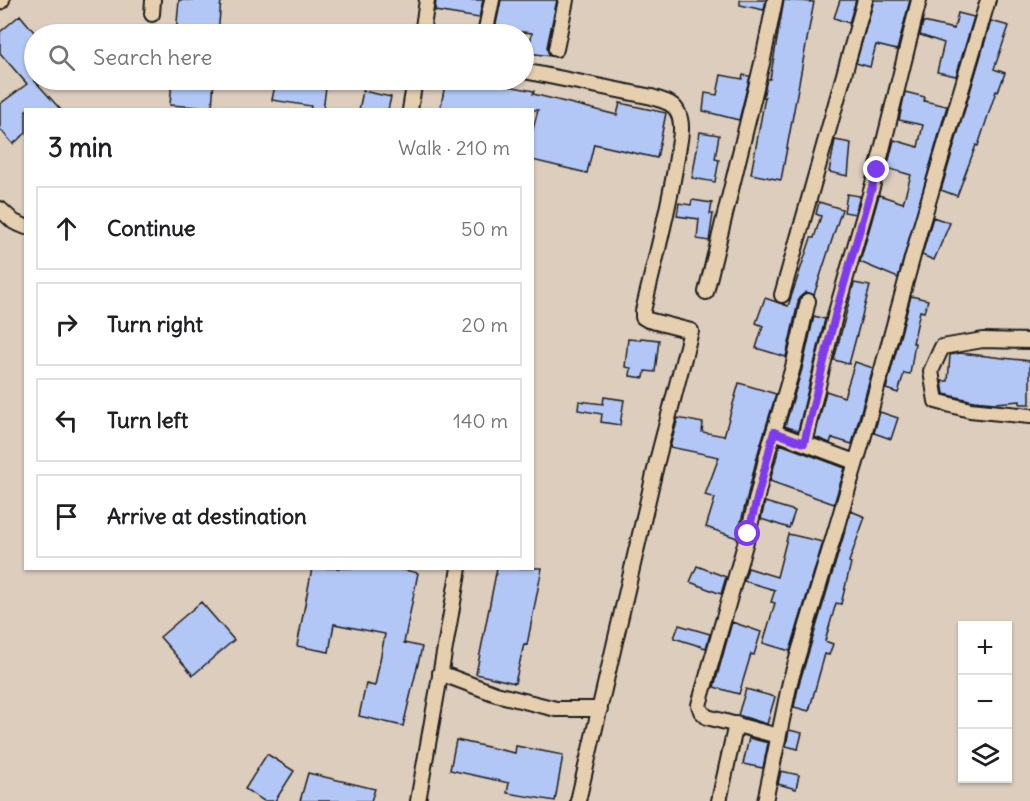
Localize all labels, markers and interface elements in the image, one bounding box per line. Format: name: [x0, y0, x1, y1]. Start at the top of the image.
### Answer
search box: [24, 24, 534, 90]
icon: search: [45, 41, 78, 74]
text: Search here: [93, 43, 212, 71]
text: 3 min: [48, 131, 113, 164]
text: Walk · 210 m: [398, 135, 510, 160]
route end: [863, 156, 889, 182]
icon: ahead: [50, 212, 83, 245]
text: Continue: [107, 214, 196, 242]
text: 50 m: [461, 216, 508, 241]
icon: right: [50, 308, 83, 341]
text: Turn right: [107, 310, 203, 338]
text: 20 m: [462, 312, 508, 337]
icon: left: [50, 404, 83, 437]
text: Turn left: [107, 406, 188, 434]
text: 140 m: [453, 408, 508, 433]
icon: arrive: [50, 500, 83, 533]
text: Arrive at destination: [107, 502, 307, 530]
route start: [734, 520, 760, 546]
map controls: [958, 621, 1012, 783]
button: +: [958, 621, 1012, 675]
button: −: [958, 675, 1012, 729]
button: layers: [958, 729, 1012, 783]

